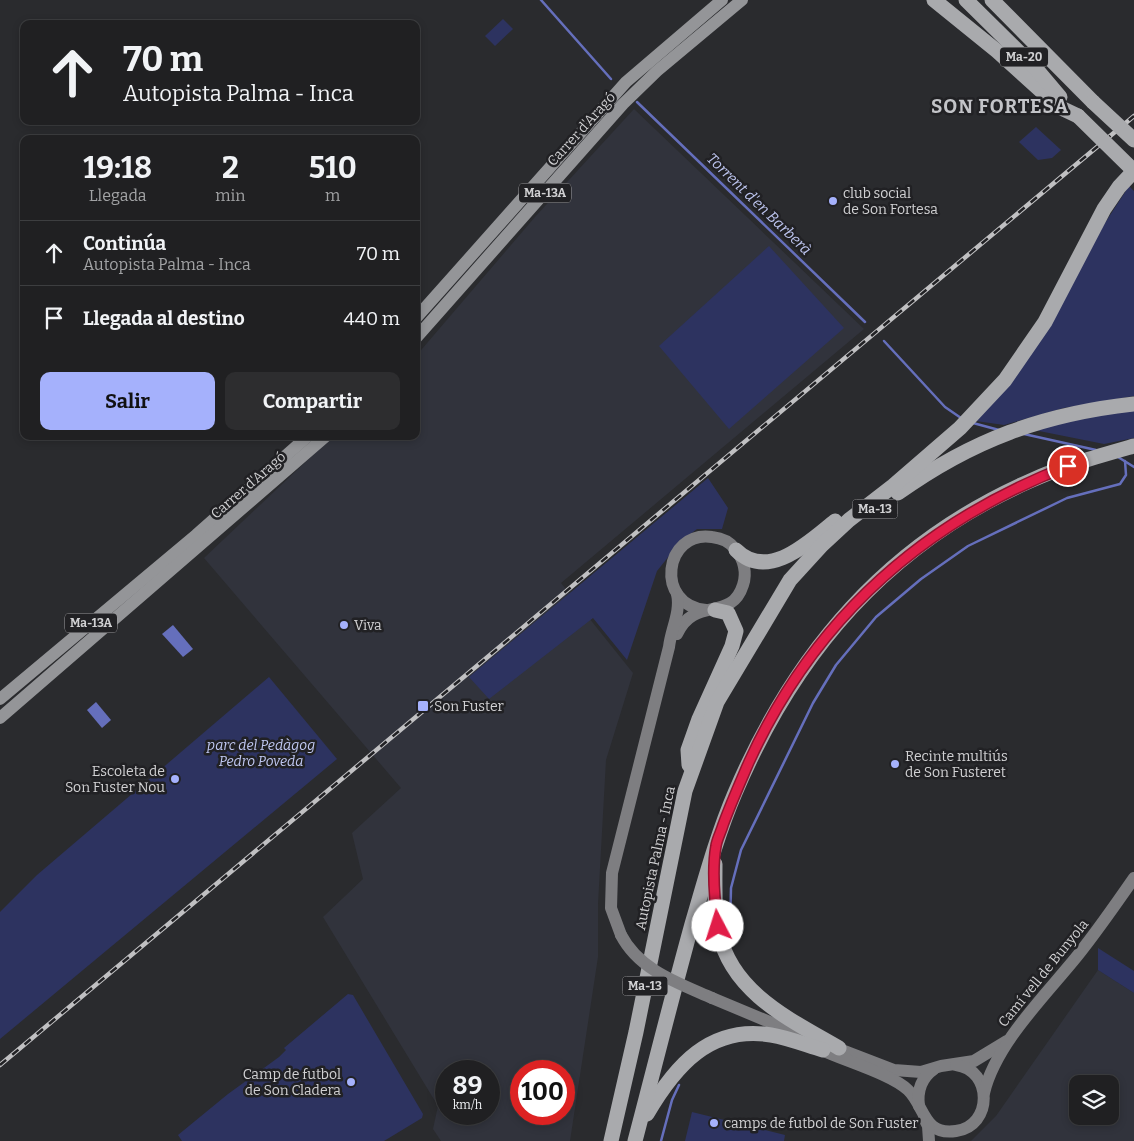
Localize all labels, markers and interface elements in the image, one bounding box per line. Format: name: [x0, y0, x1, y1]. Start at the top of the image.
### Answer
text: 70 m: [123, 38, 203, 80]
icon: ahead: [40, 40, 105, 105]
road number: Ma-20: [1000, 48, 1048, 66]
text: Autopista Palma - Inca: [123, 80, 354, 107]
street label: Carrer d'Aragó: [544, 89, 619, 170]
district label: SON FORTESA: [931, 95, 1069, 118]
water label: Torrent d'en Barberà: [703, 149, 815, 259]
text: 19:18: [83, 150, 152, 186]
text: 2: [222, 150, 239, 186]
text: 510: [309, 150, 357, 186]
road number: Ma-13A: [519, 184, 571, 202]
place label: club social de Son Fortesa: [843, 185, 938, 218]
text: Llegada: [89, 186, 146, 205]
text: min: [215, 186, 245, 205]
text: m: [325, 186, 340, 205]
marker: club social de Son Fortesa: [827, 195, 839, 207]
text: Continúa: [83, 232, 166, 255]
icon: ahead: [40, 239, 68, 267]
text: 70 m: [357, 242, 400, 265]
text: Autopista Palma - Inca: [83, 255, 251, 274]
icon: arrive: [40, 304, 68, 332]
text: Llegada al destino: [83, 307, 245, 330]
text: 440 m: [344, 307, 400, 330]
button: Salir: [40, 372, 215, 430]
button: Compartir: [225, 372, 400, 430]
pin: [1047, 445, 1089, 487]
street label: Carrer d'Aragó: [207, 448, 289, 522]
icon: arrive: [1054, 452, 1082, 480]
road number: Ma-13: [852, 499, 898, 518]
road number: Ma-13A: [65, 614, 117, 632]
place label: Viva: [354, 617, 382, 634]
marker: Viva: [338, 619, 350, 631]
place label: Son Fuster: [434, 698, 504, 715]
marker: Son Fuster: [416, 699, 430, 713]
park label: parc del Pedàgog Pedro Poveda: [206, 737, 315, 770]
place label: Recinte multiús de Son Fusteret: [905, 748, 1008, 781]
marker: Recinte multiús de Son Fusteret: [889, 758, 901, 770]
place label: Escoleta de Son Fuster Nou: [65, 763, 165, 796]
marker: Escoleta de Son Fuster Nou: [169, 773, 181, 785]
street label: Autopista Palma - Inca: [632, 784, 679, 932]
position arrow: [691, 899, 743, 951]
street label: Camí vell de Bunyola: [995, 916, 1092, 1031]
road number: Ma-13: [622, 976, 668, 996]
speed limit sign: 100: [510, 1060, 575, 1125]
place label: Camp de futbol de Son Cladera: [243, 1066, 341, 1099]
text: 89: [453, 1071, 482, 1101]
map controls: [1069, 1075, 1119, 1125]
button: layers: [1069, 1075, 1119, 1125]
marker: Camp de futbol de Son Cladera: [345, 1076, 357, 1088]
text: km/h: [453, 1098, 482, 1112]
place label: camps de futbol de Son Fuster: [724, 1115, 919, 1132]
marker: camps de futbol de Son Fuster: [708, 1117, 720, 1129]

